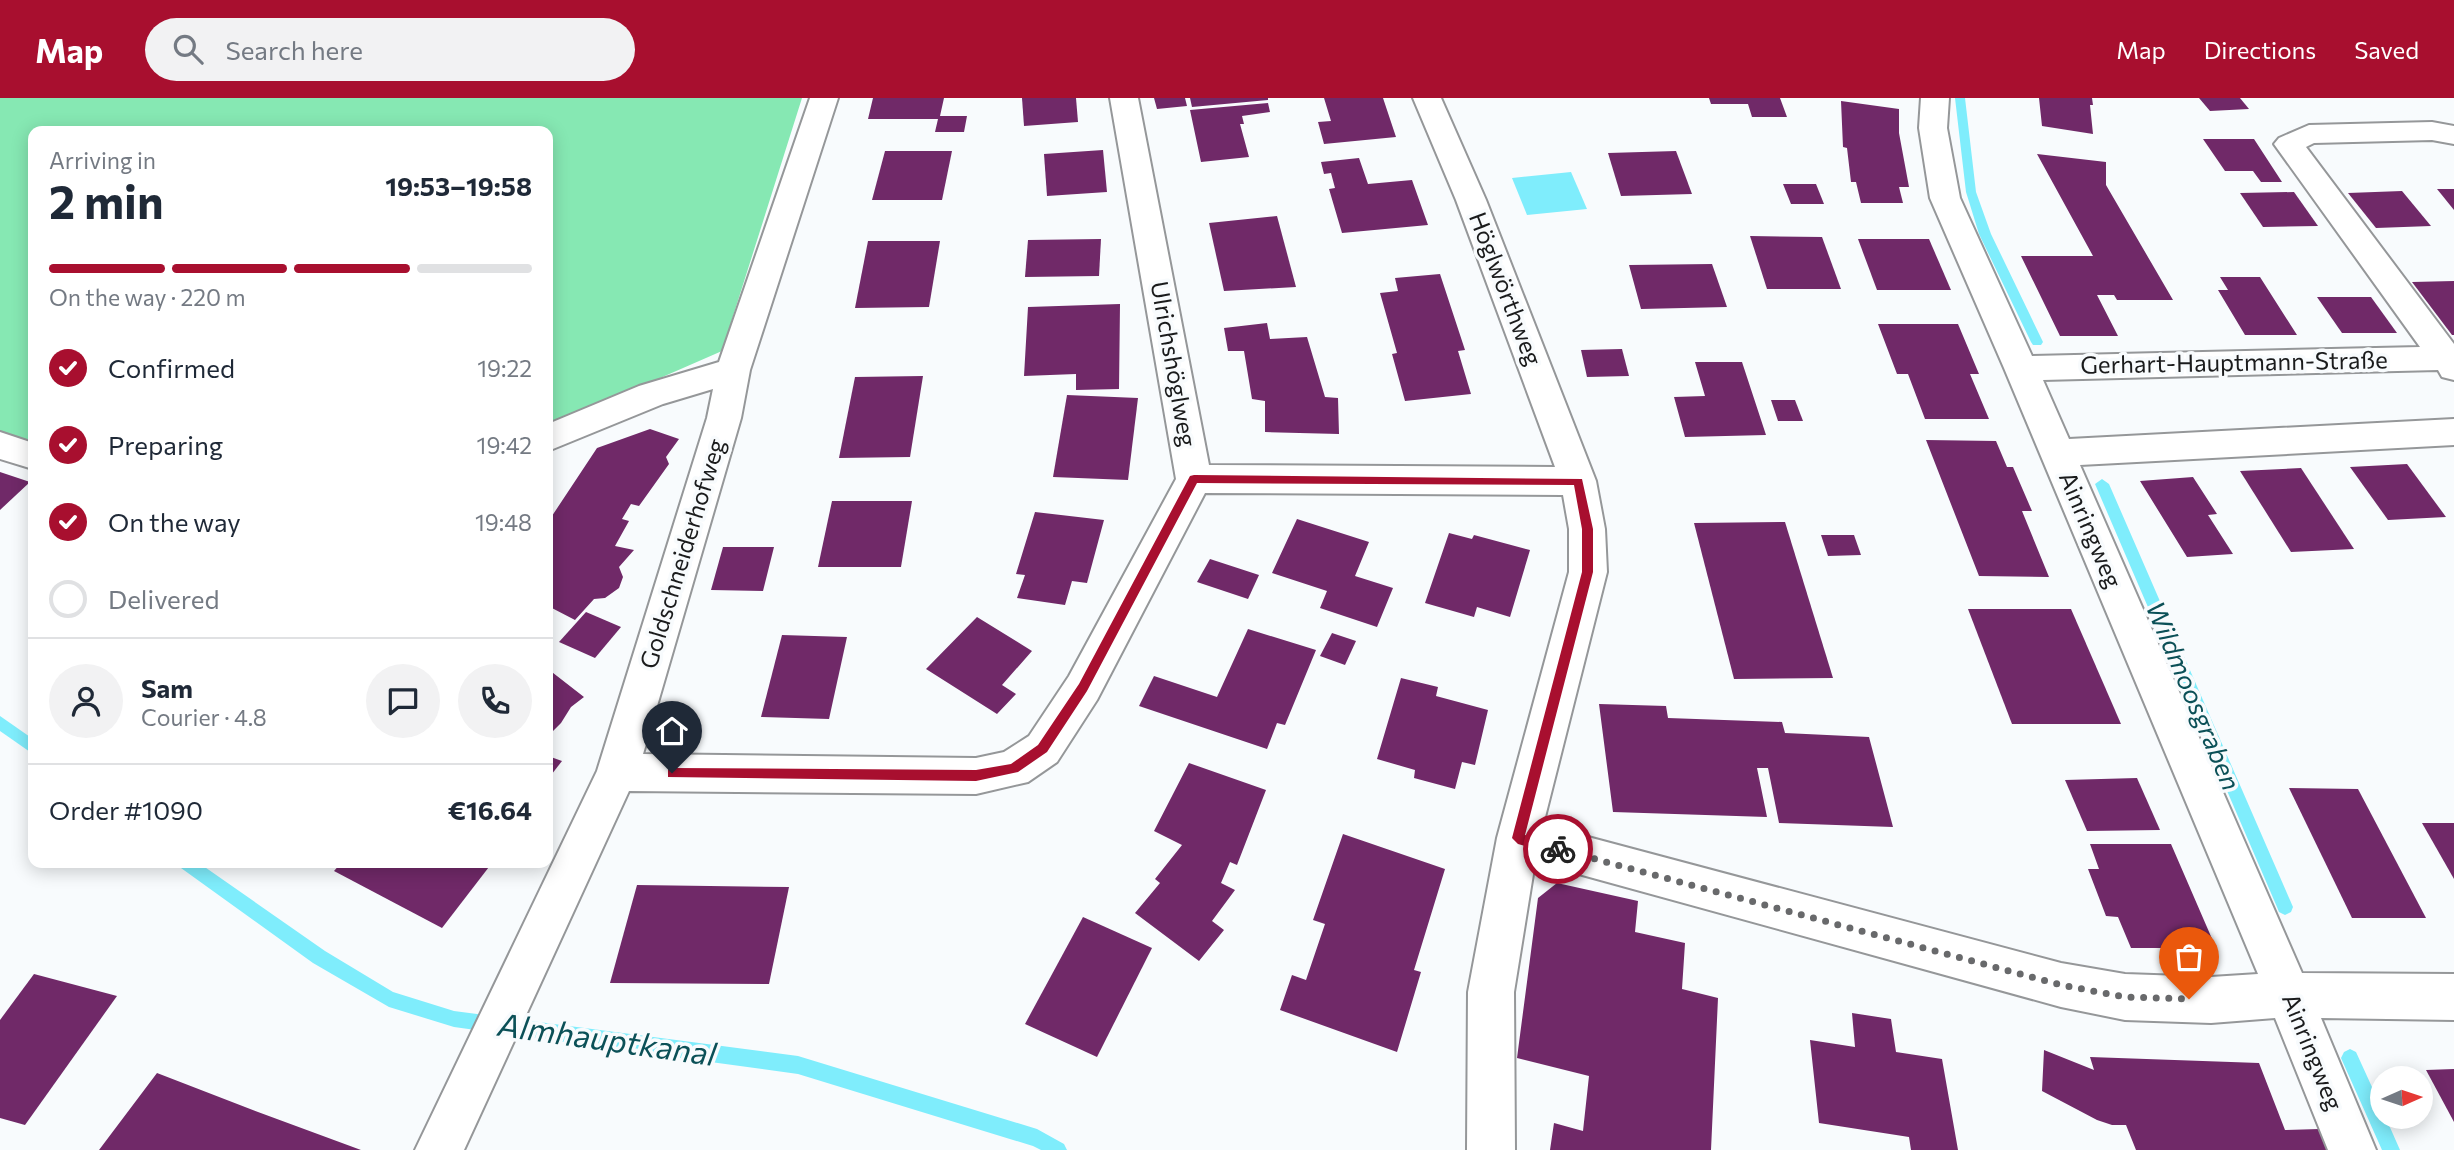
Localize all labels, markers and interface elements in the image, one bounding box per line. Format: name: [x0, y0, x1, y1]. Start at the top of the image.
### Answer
search box: [145, 18, 635, 81]
text: Map: [35, 29, 103, 70]
icon: search: [169, 30, 207, 68]
text: Search here: [225, 34, 363, 65]
text: Map: [2116, 35, 2166, 64]
text: Directions: [2204, 35, 2316, 64]
text: Saved: [2354, 35, 2419, 64]
text: Arriving in: [49, 146, 156, 174]
text: 19:53–19:58: [385, 170, 532, 201]
text: 2 min: [49, 172, 164, 228]
street label: Höglwörthweg: [1464, 208, 1549, 369]
street label: Ulrichshöglweg: [1146, 279, 1203, 449]
text: On the way · 220 m: [49, 283, 246, 311]
street label: Gerhart-Hauptmann-Straße: [2080, 344, 2388, 379]
icon: check: [49, 349, 87, 387]
text: Confirmed: [108, 352, 235, 383]
text: 19:22: [477, 354, 532, 382]
icon: check: [49, 426, 87, 464]
text: Preparing: [108, 429, 223, 460]
text: 19:42: [477, 431, 532, 459]
street label: Goldschneiderhofweg: [633, 435, 730, 672]
street label: Ainringweg: [2054, 467, 2129, 592]
icon: check: [49, 503, 87, 541]
text: On the way: [108, 506, 241, 537]
text: 19:48: [475, 508, 532, 536]
text: Delivered: [108, 583, 219, 614]
water label: Wildmoosgraben: [2141, 596, 2248, 794]
button: person: [49, 664, 123, 738]
button: chat: [366, 664, 440, 738]
button: phone: [458, 664, 532, 738]
text: Sam: [141, 672, 193, 703]
pin: [642, 701, 702, 773]
text: Courier · 4.8: [141, 703, 267, 731]
icon: home: [653, 712, 691, 750]
text: Order #1090: [49, 794, 203, 825]
text: €16.64: [448, 794, 532, 825]
courier: [1523, 814, 1593, 884]
icon: bike: [1539, 830, 1577, 868]
pin: [2159, 927, 2219, 999]
icon: bag: [2170, 938, 2208, 976]
street label: Ainringweg: [2277, 989, 2350, 1114]
water label: Almhauptkanal: [495, 1003, 720, 1073]
north arrow: [2370, 1066, 2432, 1129]
map controls: [2370, 1066, 2433, 1129]

